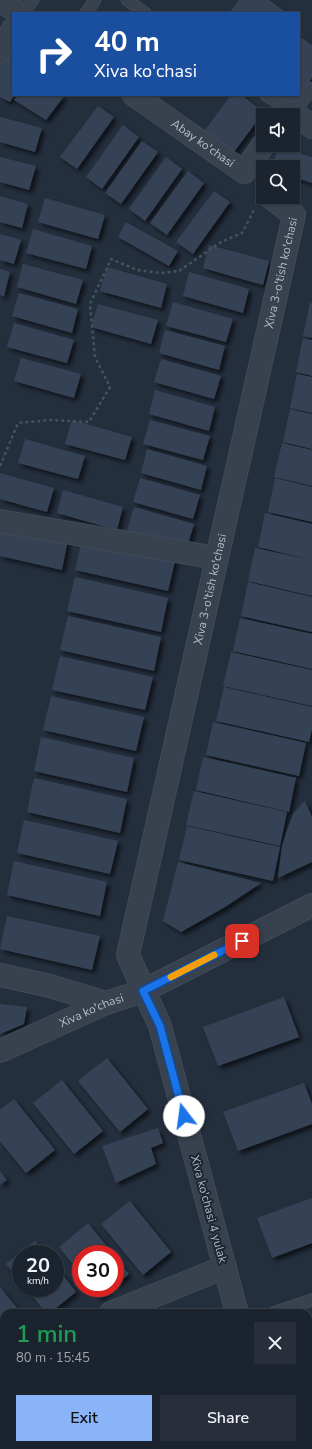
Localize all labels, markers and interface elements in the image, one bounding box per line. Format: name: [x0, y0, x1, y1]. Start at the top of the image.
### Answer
text: 40 m: [94, 23, 160, 61]
icon: right: [28, 28, 80, 80]
text: Xiva ko'chasi: [94, 59, 197, 83]
map controls: [256, 108, 300, 204]
button: sound: [256, 108, 300, 152]
street label: Abay ko'chasi: [168, 115, 238, 171]
button: search: [256, 160, 300, 204]
street label: Xiva 3-o'tish ko'chasi: [261, 216, 301, 330]
street label: Xiva 3-o'tish ko'chasi: [190, 532, 230, 646]
pin: [225, 924, 259, 958]
icon: arrive: [231, 930, 253, 952]
street label: Xiva ko'chasi: [57, 990, 126, 1031]
position arrow: [163, 1095, 205, 1137]
street label: Xiva ko'chasi 4 yulak: [187, 1153, 231, 1266]
speed limit sign: 30: [72, 1245, 124, 1297]
text: 20: [26, 1252, 50, 1279]
text: km/h: [27, 1274, 49, 1288]
text: 1 min: [16, 1318, 77, 1350]
button: close: [254, 1322, 296, 1364]
text: 80 m · 15:45: [16, 1349, 90, 1367]
button: Exit: [16, 1395, 152, 1441]
button: Share: [160, 1395, 296, 1441]

